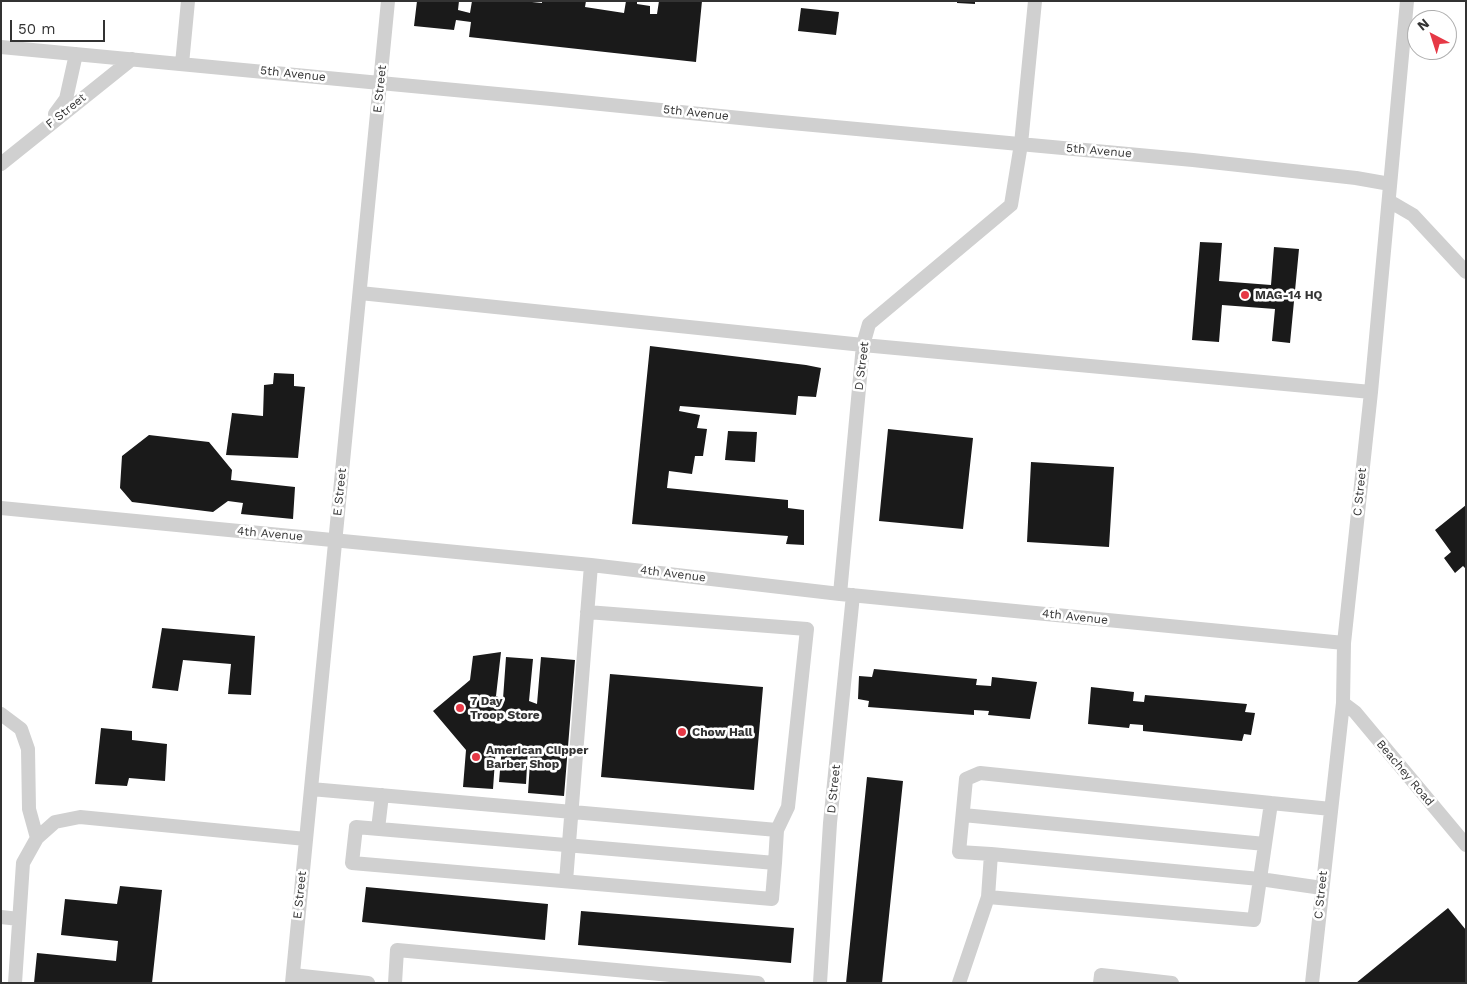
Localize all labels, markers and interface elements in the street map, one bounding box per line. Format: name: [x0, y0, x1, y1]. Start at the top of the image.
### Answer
scale bar: [12, 10, 108, 42]
north arrow: [1407, 10, 1457, 60]
text: N: [1414, 15, 1432, 34]
text: 50 m: [18, 20, 55, 38]
street label: 5th Avenue: [259, 63, 327, 85]
street label: E Street: [370, 64, 390, 114]
street label: F Street: [43, 90, 89, 132]
street label: 5th Avenue: [662, 102, 730, 124]
street label: 5th Avenue: [1066, 141, 1132, 161]
place label: MAG-14 HQ: [1255, 288, 1322, 302]
marker: MAG-14 HQ: [1239, 289, 1251, 301]
street label: D Street: [852, 341, 872, 391]
street label: E Street: [330, 467, 350, 517]
street label: C Street: [1350, 467, 1370, 517]
street label: 4th Avenue: [236, 524, 304, 544]
street label: 4th Avenue: [639, 563, 707, 585]
street label: 4th Avenue: [1041, 606, 1109, 628]
place label: 7 Day Troop Store: [470, 694, 540, 722]
marker: 7 Day Troop Store: [454, 702, 466, 714]
place label: Chow Hall: [692, 725, 753, 739]
marker: Chow Hall: [676, 726, 688, 738]
street label: Beachey Road: [1373, 737, 1437, 809]
place label: American Clipper Barber Shop: [486, 743, 588, 771]
marker: American Clipper Barber Shop: [470, 751, 482, 763]
street label: D Street: [824, 764, 844, 814]
street label: E Street: [290, 870, 310, 920]
street label: C Street: [1311, 870, 1331, 920]

